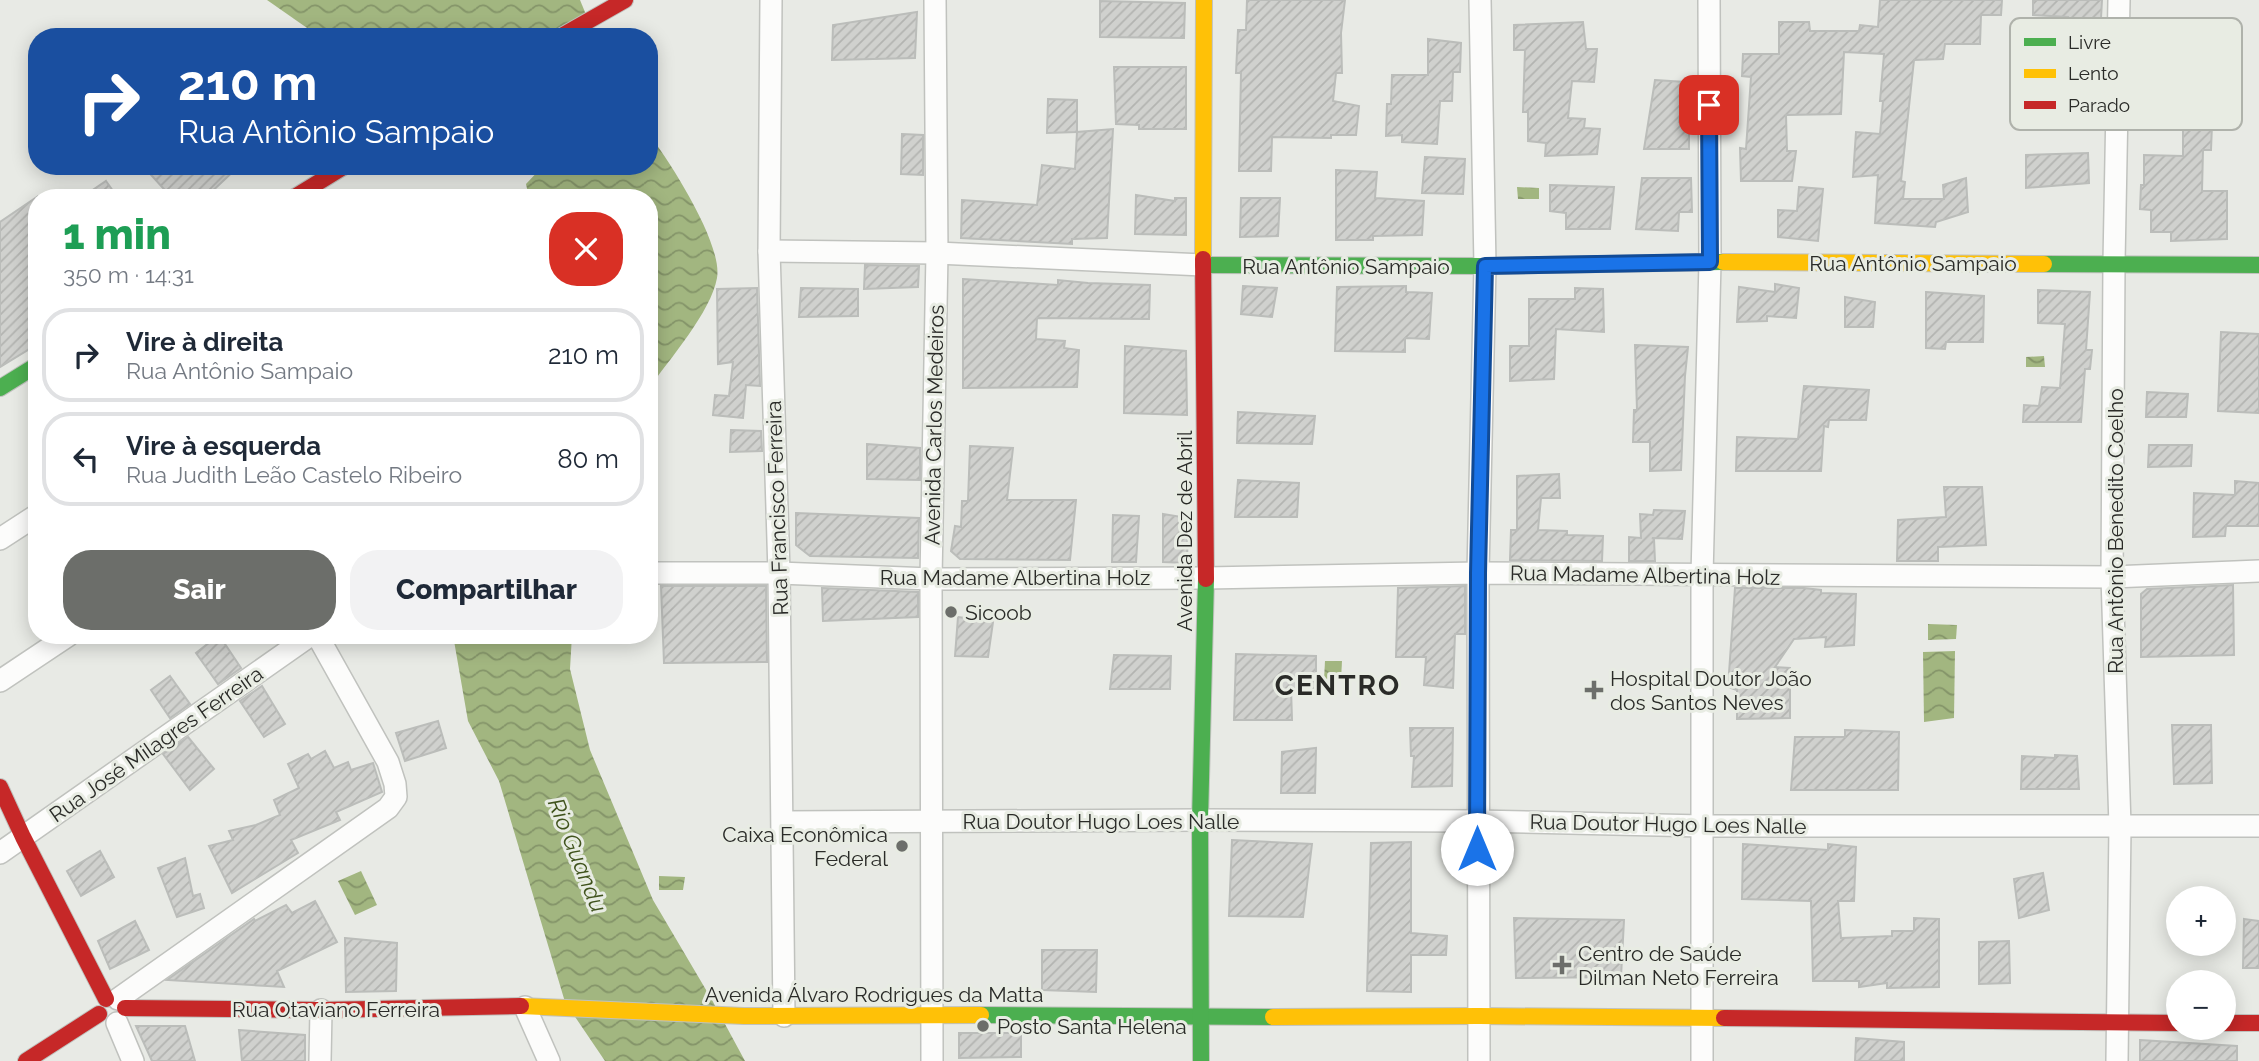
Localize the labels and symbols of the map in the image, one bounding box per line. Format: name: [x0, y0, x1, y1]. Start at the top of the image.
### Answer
legend: [2010, 18, 2242, 130]
text: Livre: [2068, 31, 2111, 53]
text: Lento: [2068, 62, 2119, 84]
pin: [1679, 75, 1739, 135]
text: Parado: [2068, 94, 2130, 116]
street label: Rua Antônio Sampaio: [1809, 251, 2017, 276]
street label: Rua Antônio Sampaio: [1242, 254, 1450, 279]
street label: Avenida Carlos Medeiros: [919, 305, 949, 545]
street label: Rua Antônio Benedito Coelho: [2103, 388, 2128, 674]
street label: Rua Francisco Ferreira: [761, 400, 793, 616]
street label: Avenida Dez de Abril: [1172, 430, 1197, 632]
street label: Rua Madame Albertina Holz: [1510, 560, 1780, 590]
street label: Rua Madame Albertina Holz: [880, 565, 1150, 590]
place label: Sicoob: [965, 600, 1032, 625]
marker: Sicoob: [943, 604, 959, 620]
street label: Rua José Milagres Ferreira: [45, 661, 267, 827]
place label: Hospital Doutor João dos Santos Neves: [1610, 666, 1812, 715]
district label: CENTRO: [1275, 669, 1401, 702]
marker: Hospital Doutor João dos Santos Neves: [1584, 680, 1604, 700]
water label: Rio Guandu: [543, 794, 613, 916]
street label: Rua Doutor Hugo Loes Nalle: [963, 809, 1239, 834]
street label: Rua Doutor Hugo Loes Nalle: [1529, 809, 1807, 839]
position arrow: [1440, 812, 1514, 886]
place label: Caixa Econômica Federal: [722, 822, 888, 871]
marker: Caixa Econômica Federal: [894, 838, 910, 854]
place label: Centro de Saúde Dilman Neto Ferreira: [1578, 941, 1779, 990]
marker: Centro de Saúde Dilman Neto Ferreira: [1552, 955, 1572, 975]
street label: Avenida Álvaro Rodrigues da Matta: [705, 982, 1043, 1007]
street label: Rua Otaviano Ferreira: [232, 997, 440, 1022]
place label: Posto Santa Helena: [997, 1014, 1187, 1039]
marker: Posto Santa Helena: [975, 1018, 991, 1034]

